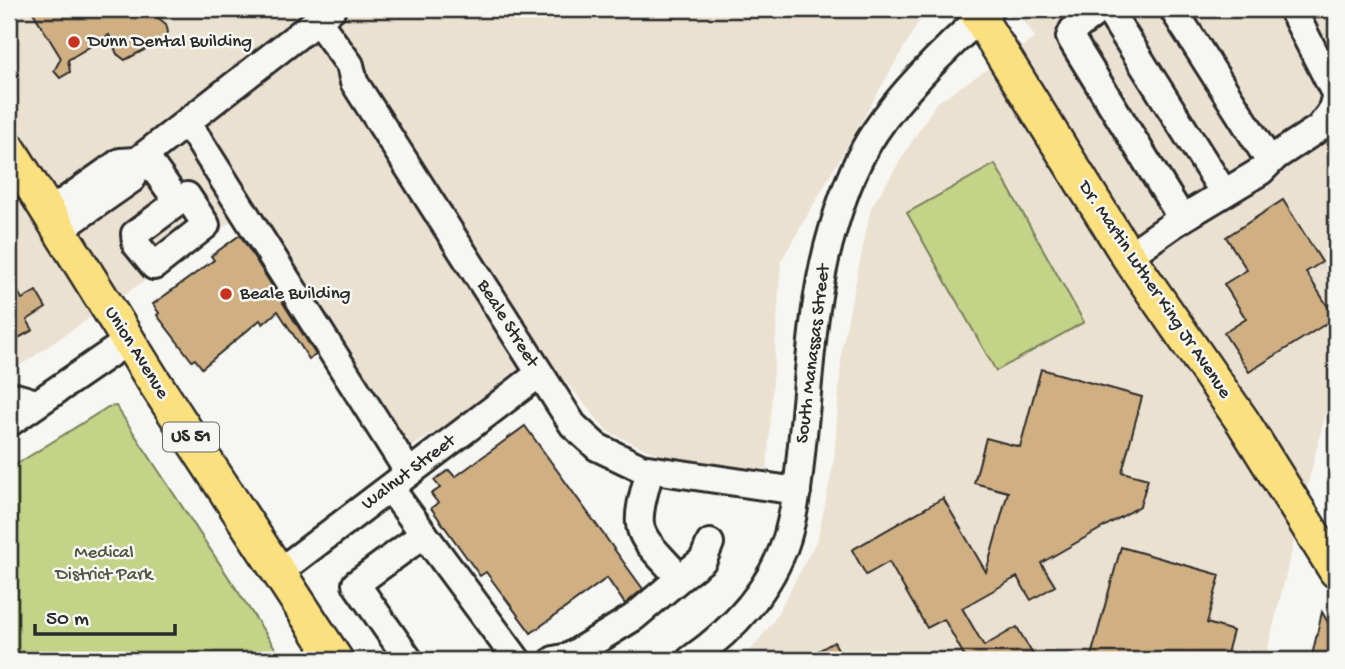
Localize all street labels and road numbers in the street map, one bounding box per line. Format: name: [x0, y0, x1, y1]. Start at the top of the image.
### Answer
street label: Dr. Martin Luther King Jr Avenue: [1071, 175, 1236, 403]
street label: South Manassas Street: [792, 261, 837, 445]
street label: Beale Street: [470, 275, 544, 374]
street label: Union Avenue: [99, 303, 174, 404]
road number: US 51: [163, 422, 219, 452]
street label: Walnut Street: [357, 429, 462, 516]

